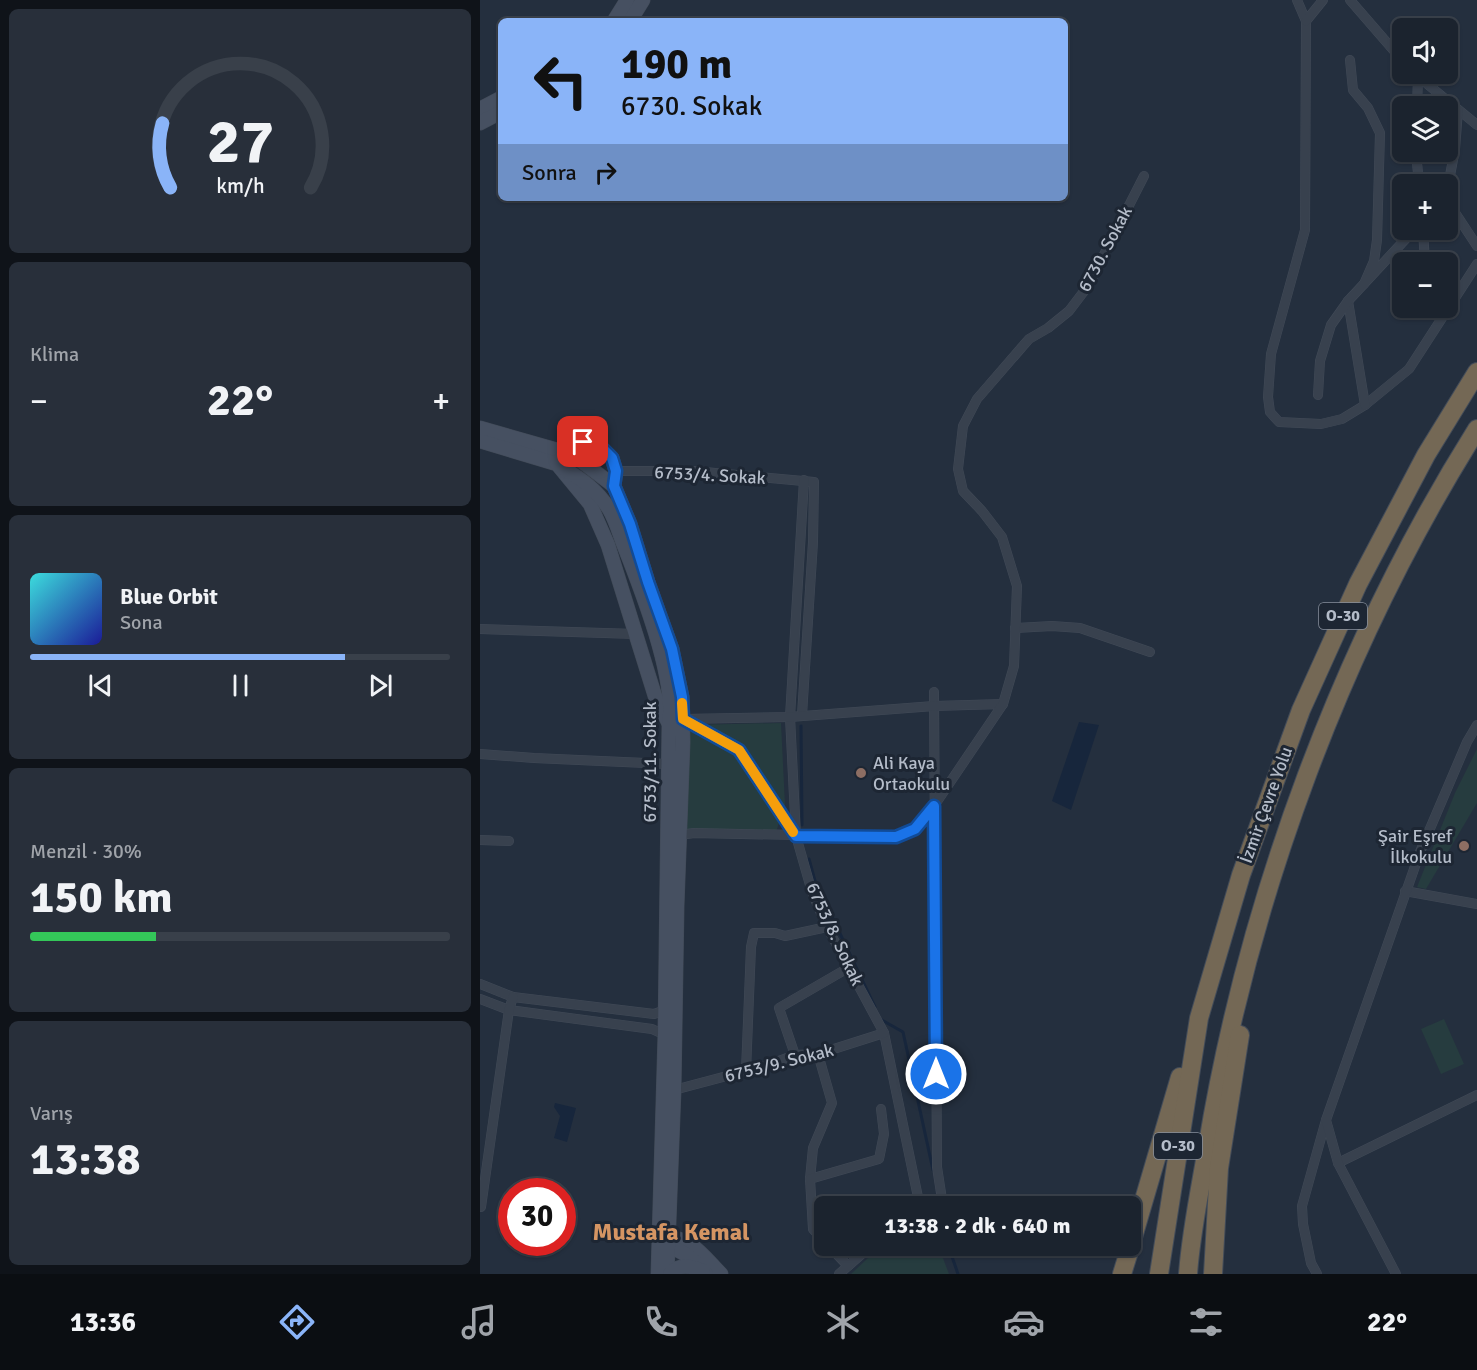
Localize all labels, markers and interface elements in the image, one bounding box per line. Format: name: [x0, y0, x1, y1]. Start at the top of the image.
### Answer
map controls: [1392, 18, 1458, 318]
button: sound: [1392, 18, 1458, 84]
text: 190 m: [621, 39, 732, 90]
icon: left: [522, 42, 600, 120]
text: 6730. Sokak: [621, 90, 762, 123]
button: layers: [1392, 96, 1458, 162]
text: 27: [206, 103, 274, 180]
icon: right: [589, 156, 622, 189]
text: Sonra: [522, 159, 577, 186]
text: km/h: [216, 173, 264, 199]
button: +: [1392, 174, 1458, 240]
street label: 6730. Sokak: [1073, 202, 1137, 296]
button: −: [1392, 252, 1458, 318]
text: Klima: [30, 342, 79, 367]
text: 22°: [207, 373, 273, 428]
text: −: [30, 381, 48, 422]
text: +: [432, 381, 450, 422]
pin: [557, 416, 608, 467]
icon: arrive: [566, 425, 599, 458]
street label: 6753/4. Sokak: [654, 461, 766, 489]
text: Blue Orbit: [120, 583, 218, 610]
road number: O-30: [1319, 603, 1367, 629]
text: Sona: [120, 610, 163, 635]
icon: previous: [84, 669, 117, 702]
icon: pause: [224, 669, 257, 702]
icon: next: [364, 669, 397, 702]
street label: 6753/11. Sokak: [639, 701, 661, 823]
street label: İzmir Çevre Yolu: [1235, 744, 1297, 866]
place label: Ali Kaya Ortaokulu: [873, 752, 950, 795]
marker: Ali Kaya Ortaokulu: [854, 766, 868, 780]
place label: Şair Eşref İlkokulu: [1378, 825, 1453, 868]
text: Menzil · 30%: [30, 839, 142, 864]
marker: Şair Eşref İlkokulu: [1457, 839, 1471, 853]
text: 150 km: [30, 870, 173, 925]
street label: 6753/8. Sokak: [801, 879, 869, 989]
street label: 6753/9. Sokak: [722, 1039, 836, 1087]
position arrow: [904, 1042, 968, 1106]
text: Varış: [30, 1101, 73, 1126]
text: 13:38: [30, 1132, 140, 1187]
road number: O-30: [1154, 1133, 1202, 1159]
speed limit sign: 30: [498, 1178, 576, 1256]
text: 13:38 · 2 dk · 640 m: [884, 1212, 1071, 1239]
district label: Mustafa Kemal: [592, 1217, 750, 1247]
icon: directions: [276, 1301, 318, 1343]
icon: music: [458, 1301, 500, 1343]
icon: phone: [640, 1301, 682, 1343]
icon: climate: [822, 1301, 864, 1343]
icon: car: [1003, 1301, 1045, 1343]
icon: filters: [1185, 1301, 1227, 1343]
text: 13:36: [70, 1306, 136, 1339]
text: 22°: [1367, 1306, 1407, 1339]

